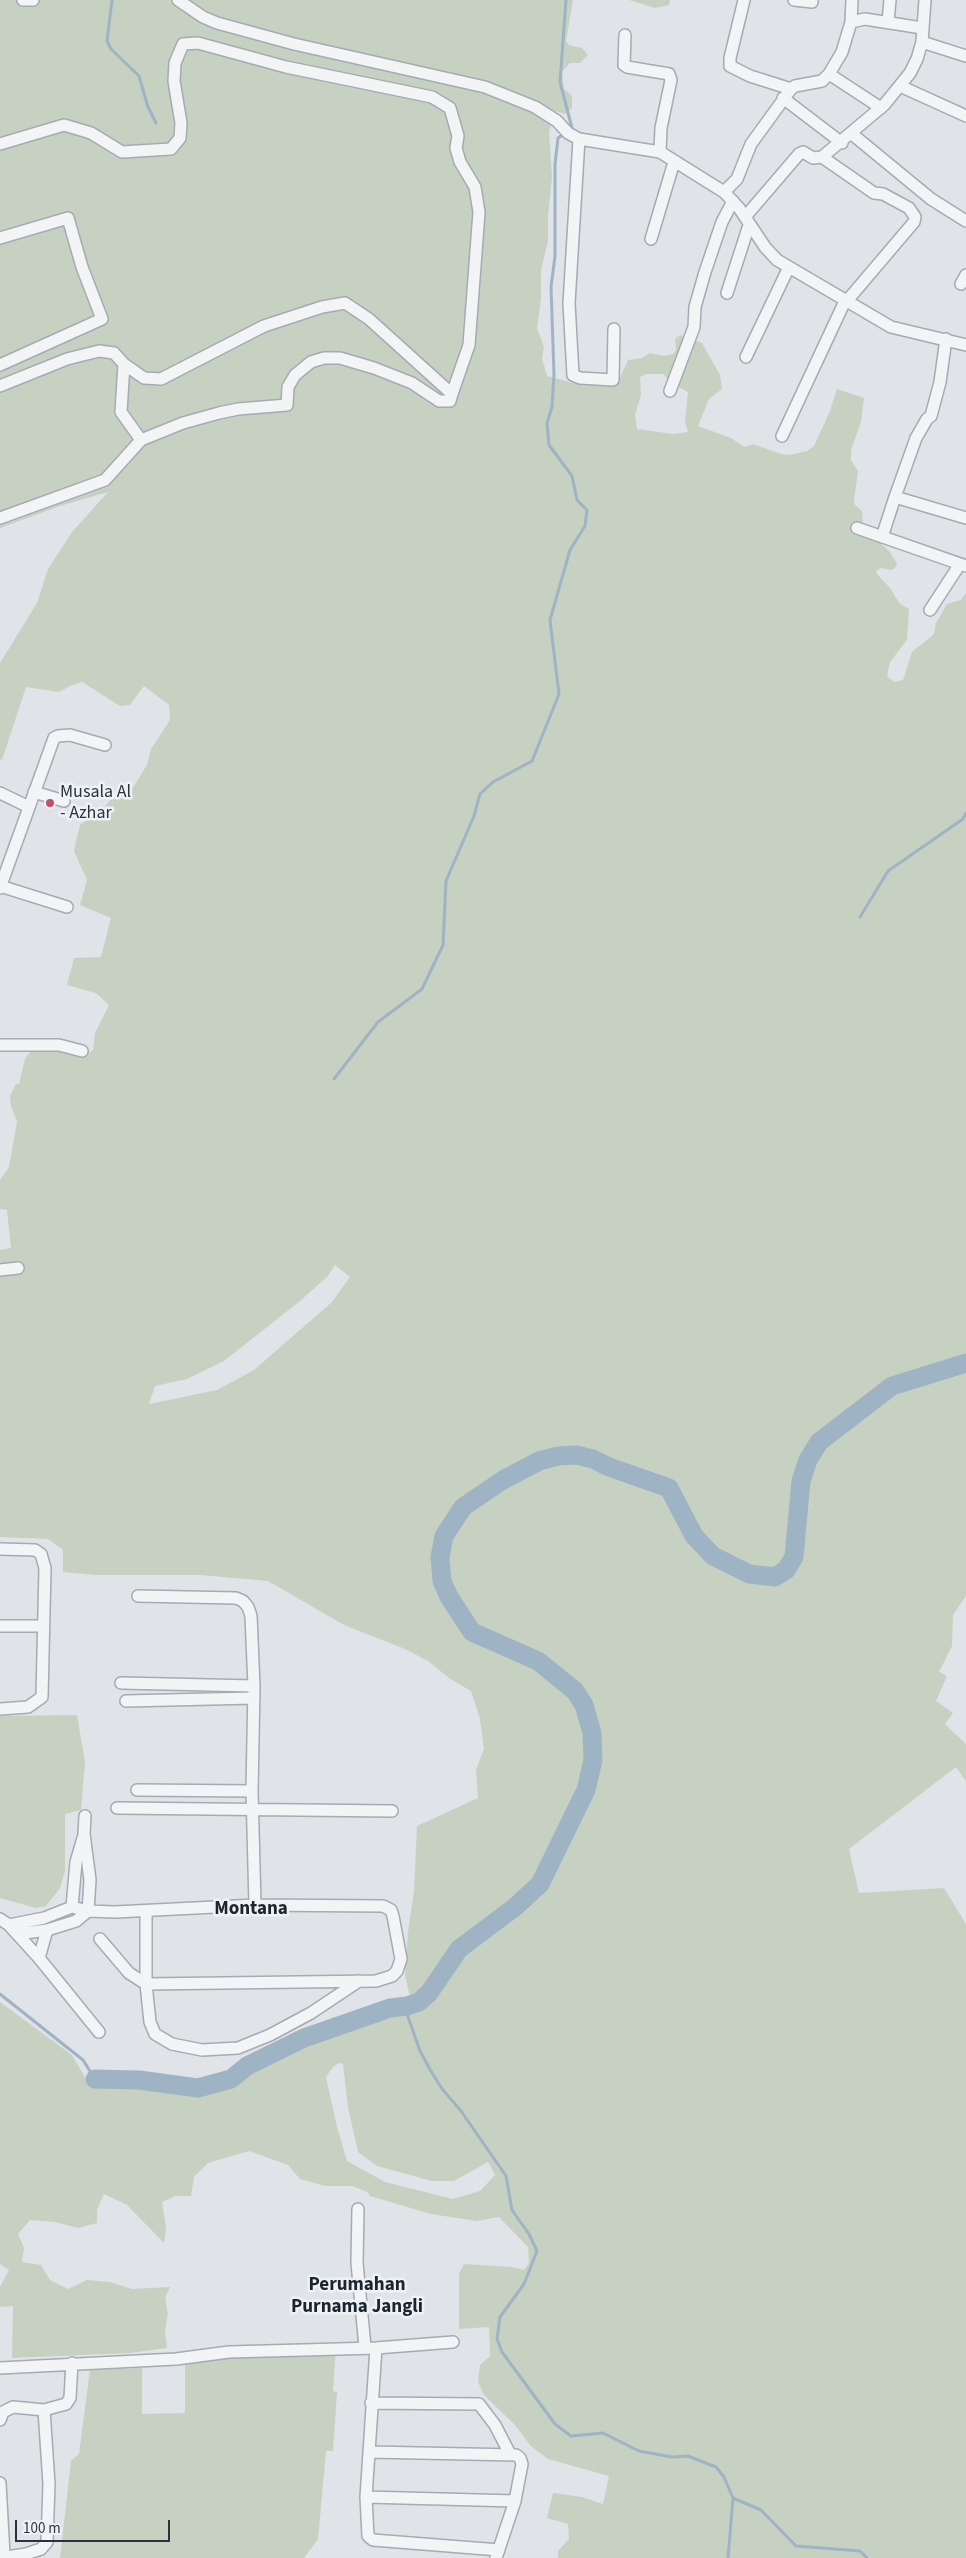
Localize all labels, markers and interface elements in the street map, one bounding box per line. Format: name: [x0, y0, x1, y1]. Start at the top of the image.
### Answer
place label: Musala Al - Azhar: [60, 782, 131, 824]
marker: Musala Al - Azhar: [44, 797, 56, 809]
district label: Montana: [214, 1899, 288, 1921]
district label: Perumahan Purnama Jangli: [291, 2275, 423, 2319]
scale bar: [18, 2510, 172, 2542]
text: 100 m: [23, 2518, 61, 2539]

